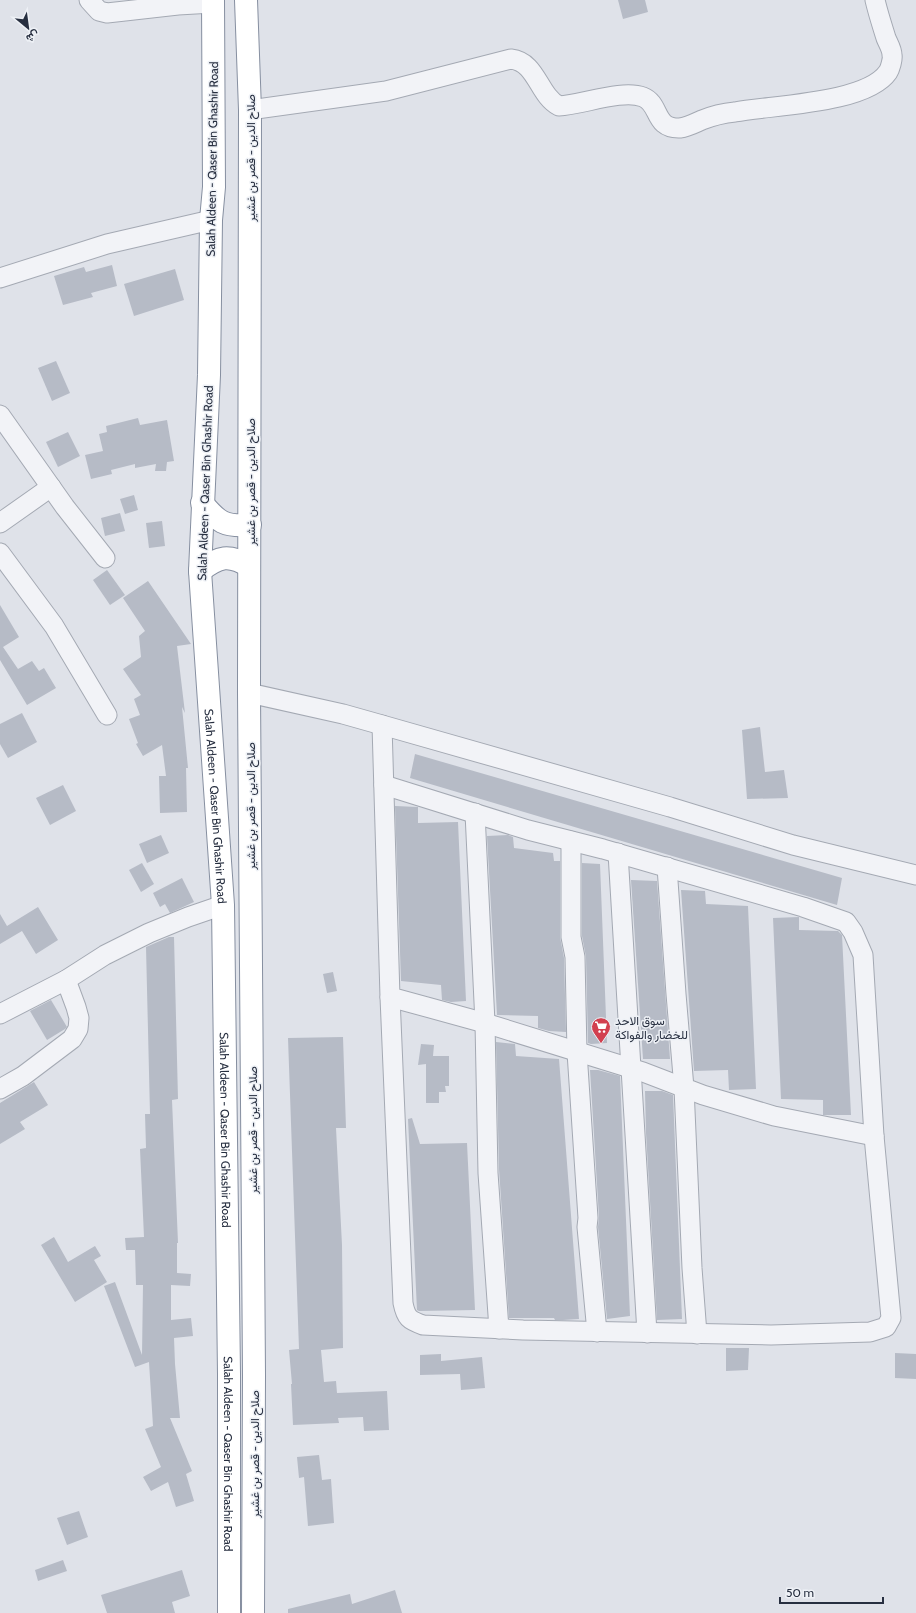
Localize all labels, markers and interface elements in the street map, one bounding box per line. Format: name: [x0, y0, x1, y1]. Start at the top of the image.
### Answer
north arrow: [8, 8, 48, 48]
text: ش: [24, 27, 42, 46]
street label: Salah Aldeen - Qaser Bin Ghashir Road: [203, 61, 221, 257]
street label: صلاح الدين - قصر بن غشير: [243, 94, 260, 223]
street label: Salah Aldeen - Qaser Bin Ghashir Road: [194, 385, 216, 581]
street label: صلاح الدين - قصر بن غشير: [243, 418, 260, 547]
street label: Salah Aldeen - Qaser Bin Ghashir Road: [202, 708, 230, 904]
street label: صلاح الدين - قصر بن غشير: [243, 742, 260, 871]
place label: سوق الاحد للخضار والفواكة: [615, 1013, 688, 1043]
supermarket icon: سوق الاحد للخضار والفواكة: [590, 1016, 612, 1044]
street label: Salah Aldeen - Qaser Bin Ghashir Road: [217, 1032, 235, 1228]
street label: صلاح الدين - قصر بن غشير: [245, 1066, 262, 1195]
street label: Salah Aldeen - Qaser Bin Ghashir Road: [221, 1356, 237, 1552]
street label: صلاح الدين - قصر بن غشير: [247, 1390, 264, 1519]
scale bar: [780, 1579, 883, 1605]
text: 50 m: [786, 1585, 814, 1600]

